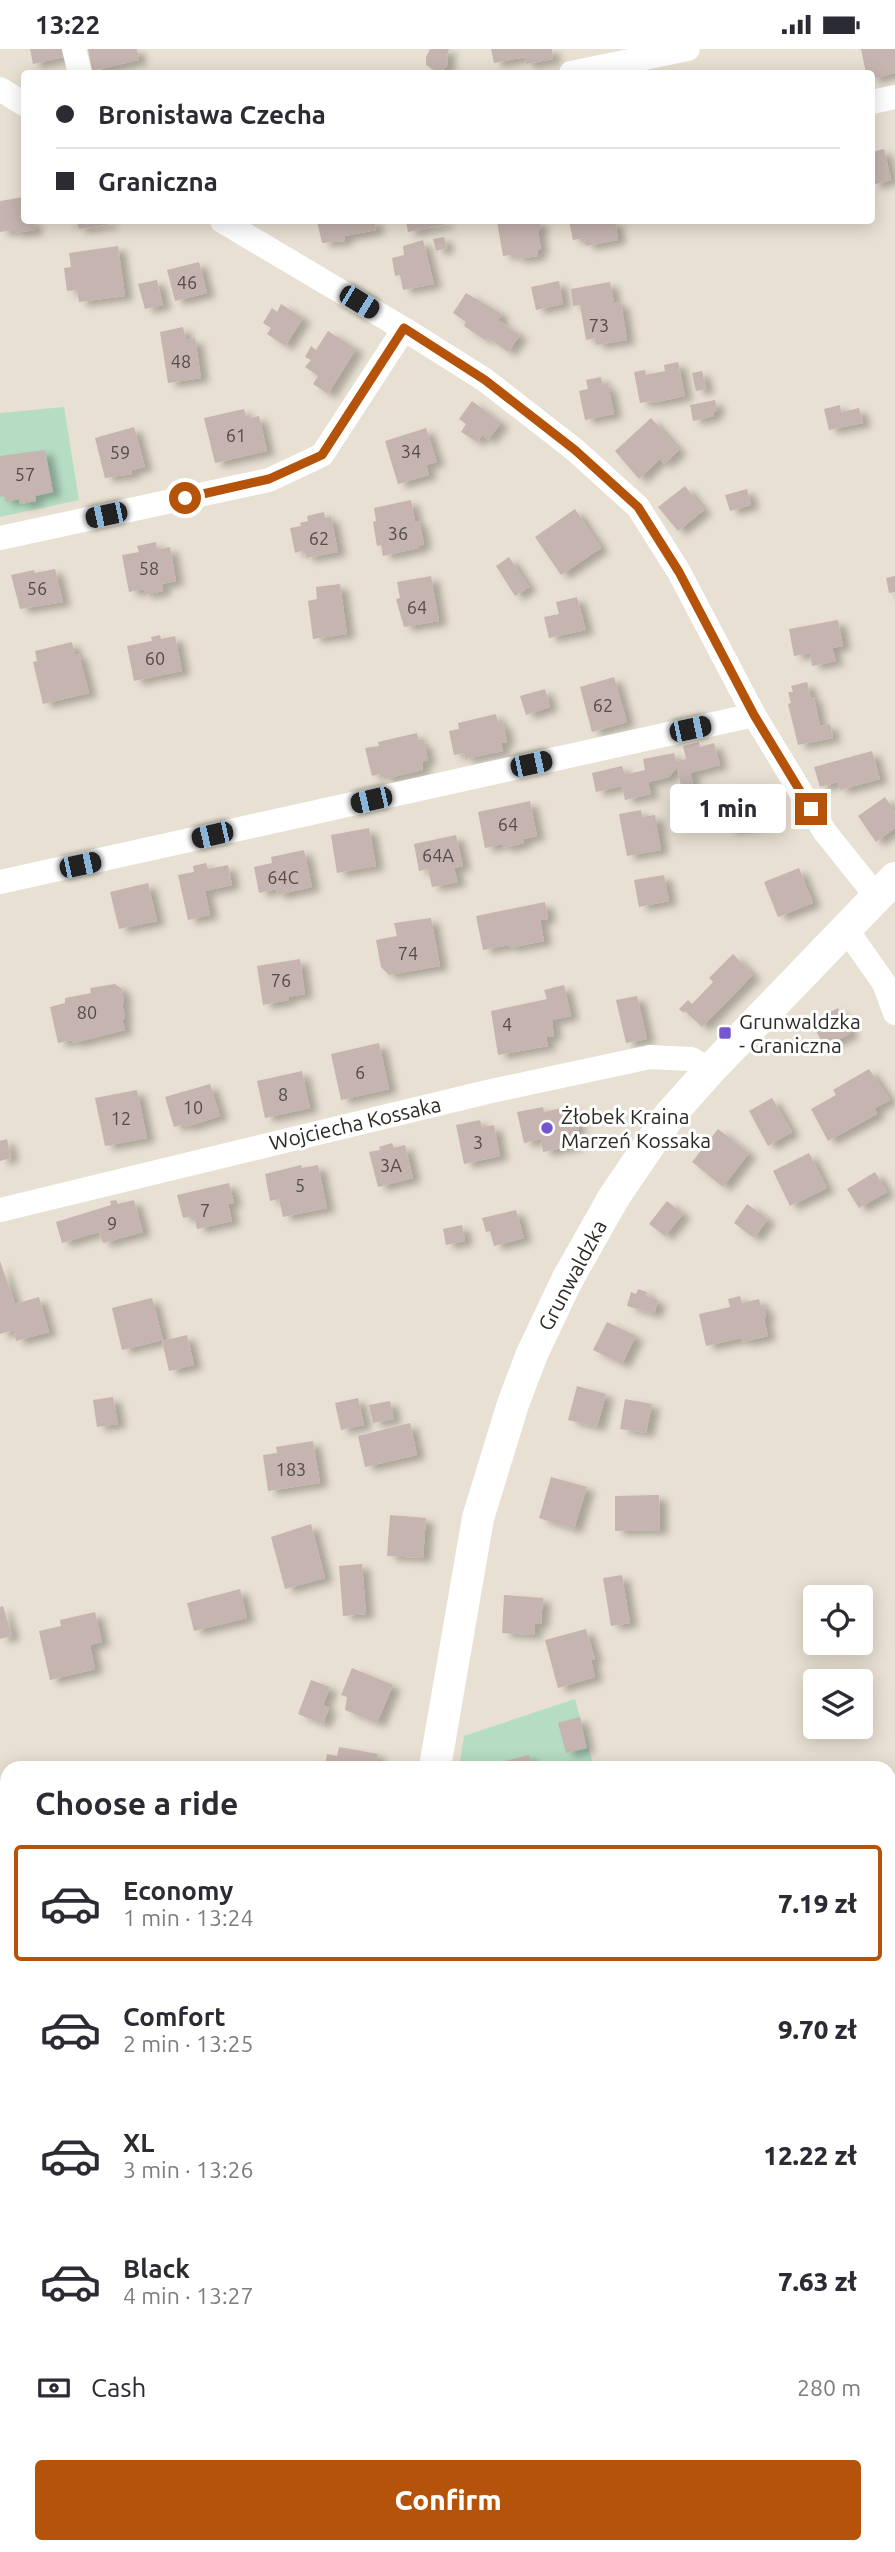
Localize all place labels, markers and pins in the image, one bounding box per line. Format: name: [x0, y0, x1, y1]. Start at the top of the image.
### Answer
place label: Grunwaldzka - Graniczna: [739, 1009, 861, 1057]
marker: Grunwaldzka - Graniczna: [717, 1025, 733, 1041]
place label: Żłobek Kraina Marzeń Kossaka: [561, 1104, 711, 1152]
marker: Żłobek Kraina Marzeń Kossaka: [539, 1120, 555, 1136]

